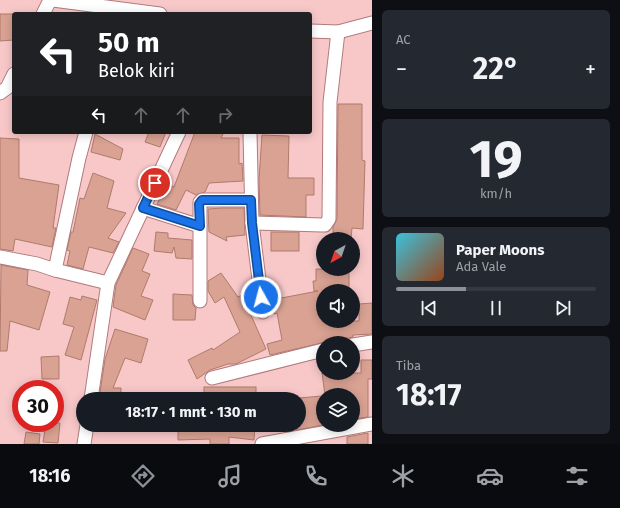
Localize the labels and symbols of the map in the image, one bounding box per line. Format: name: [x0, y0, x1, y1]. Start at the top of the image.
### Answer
pin: [138, 166, 172, 200]
north arrow: [316, 232, 360, 276]
position arrow: [240, 276, 282, 318]
speed limit sign: 30: [12, 380, 64, 432]

